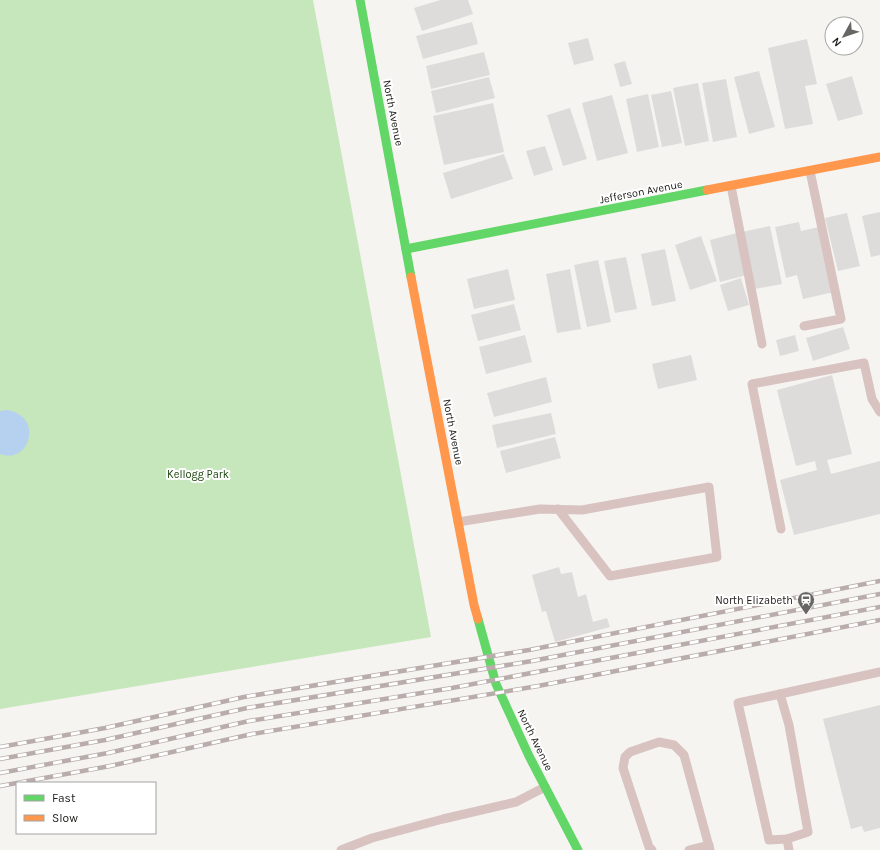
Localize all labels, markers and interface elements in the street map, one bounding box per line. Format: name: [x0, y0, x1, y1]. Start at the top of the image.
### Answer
north arrow: [824, 16, 864, 56]
text: N: [829, 35, 844, 49]
street label: North Avenue: [380, 79, 406, 148]
street label: Jefferson Avenue: [598, 177, 684, 206]
street label: North Avenue: [440, 398, 466, 467]
park label: Kellogg Park: [167, 468, 229, 481]
station icon: North Elizabeth: [796, 590, 816, 615]
place label: North Elizabeth: [715, 594, 793, 607]
street label: North Avenue: [514, 707, 556, 773]
legend: [16, 782, 156, 834]
text: Fast: [52, 791, 76, 805]
text: Slow: [52, 811, 78, 825]

